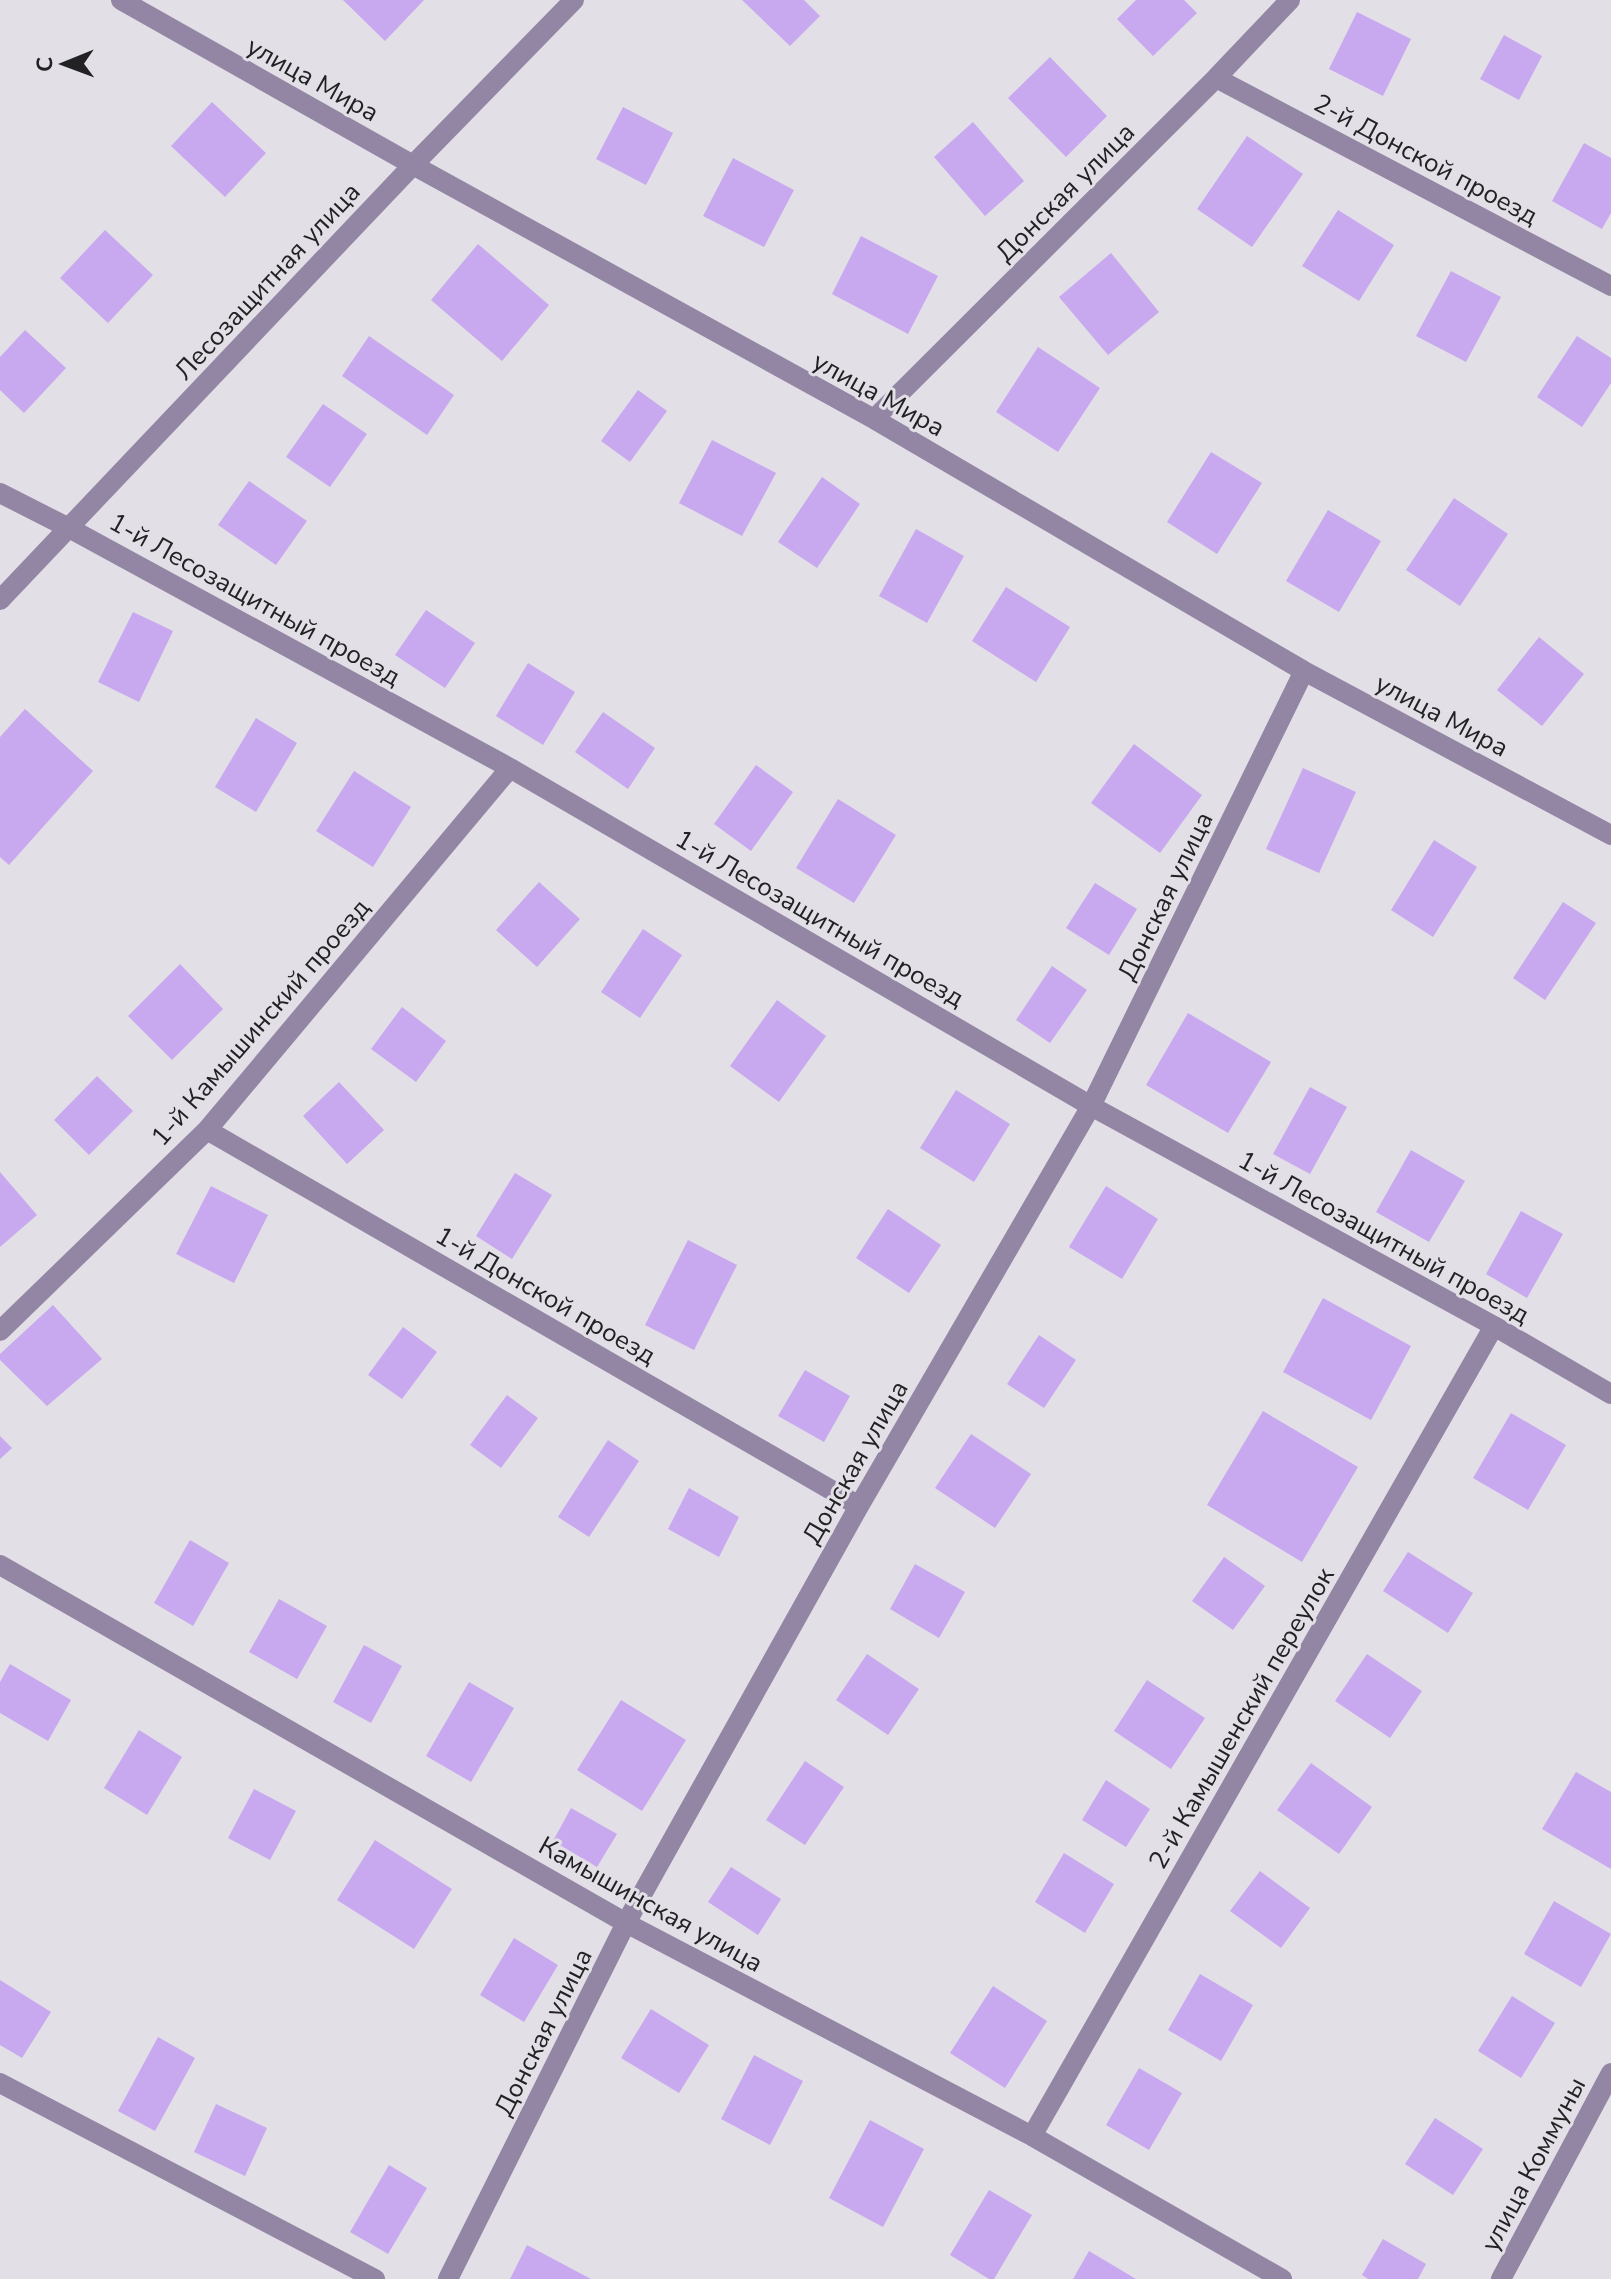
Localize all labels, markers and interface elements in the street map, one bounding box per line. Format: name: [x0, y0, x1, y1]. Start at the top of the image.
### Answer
north arrow: [24, 24, 104, 104]
street label: улица Мира: [240, 29, 385, 130]
text: С: [30, 57, 60, 72]
street label: 2-й Донской проезд: [1308, 85, 1544, 233]
street label: Донская улица: [988, 115, 1143, 270]
street label: Лесозащитная улица: [167, 175, 368, 388]
street label: улица Мира: [806, 344, 951, 445]
street label: 1-й Лесозащитный проезд: [103, 505, 407, 694]
street label: улица Мира: [1369, 666, 1514, 765]
street label: Донская улица: [1110, 806, 1221, 986]
street label: 1-й Лесозащитный проезд: [669, 821, 971, 1016]
street label: 1-й Камышинский проезд: [143, 891, 378, 1154]
street label: 1-й Лесозащитный проезд: [1232, 1143, 1536, 1332]
street label: 1-й Донской проезд: [429, 1218, 662, 1373]
street label: Донская улица: [794, 1374, 916, 1550]
street label: 2-й Камышенский переулок: [1140, 1561, 1343, 1876]
street label: Камышинская улица: [532, 1828, 769, 1981]
street label: Донская улица: [486, 1943, 601, 2122]
street label: улица Коммуны: [1473, 2071, 1594, 2257]

